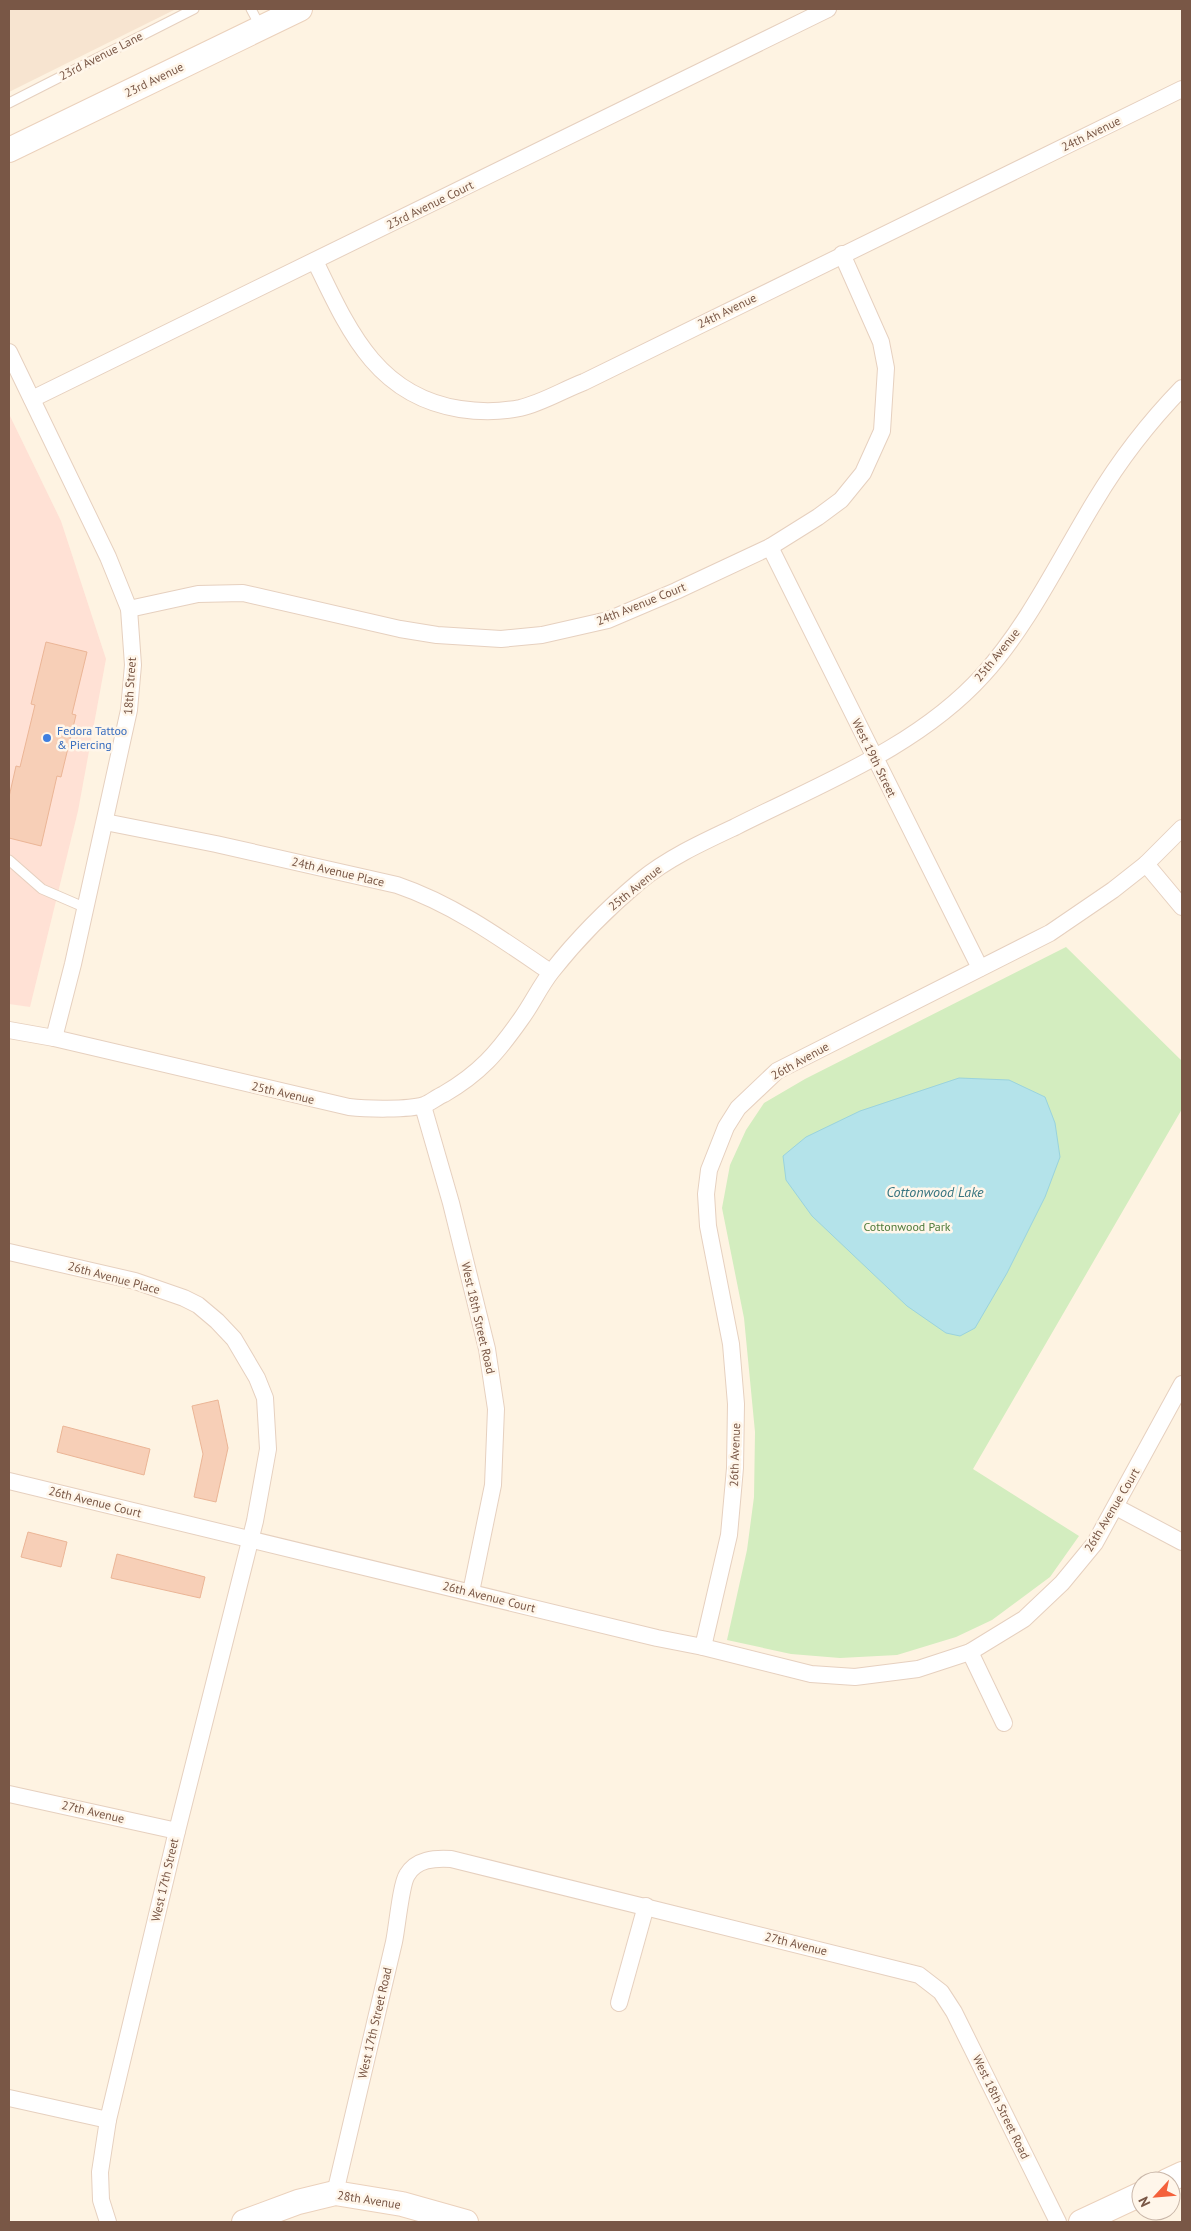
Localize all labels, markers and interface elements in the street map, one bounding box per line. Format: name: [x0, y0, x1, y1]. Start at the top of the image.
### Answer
street label: 23rd Avenue Lane: [57, 28, 145, 83]
street label: 23rd Avenue: [122, 59, 186, 100]
street label: 24th Avenue: [1059, 113, 1123, 154]
street label: 23rd Avenue Court: [384, 177, 476, 232]
street label: 24th Avenue: [695, 290, 759, 331]
street label: 24th Avenue Court: [594, 579, 688, 628]
street label: 25th Avenue: [971, 625, 1023, 684]
street label: 18th Street: [120, 657, 139, 715]
street label: West 19th Street: [849, 716, 900, 799]
place label: Fedora Tattoo & Piercing: [57, 723, 127, 752]
marker: Fedora Tattoo & Piercing: [41, 732, 53, 744]
street label: 24th Avenue Place: [290, 854, 386, 889]
street label: 25th Avenue: [605, 862, 664, 914]
street label: 26th Avenue: [768, 1038, 831, 1083]
street label: 25th Avenue: [250, 1078, 316, 1107]
water label: Cottonwood Lake: [886, 1183, 984, 1201]
park label: Cottonwood Park: [863, 1219, 951, 1234]
street label: 26th Avenue Place: [66, 1258, 162, 1297]
street label: West 18th Street Road: [458, 1261, 499, 1375]
street label: 26th Avenue: [726, 1423, 743, 1487]
street label: 26th Avenue Court: [1081, 1465, 1142, 1554]
street label: 26th Avenue Court: [47, 1483, 143, 1520]
street label: 26th Avenue Court: [441, 1578, 537, 1615]
street label: 27th Avenue: [60, 1797, 126, 1826]
street label: West 17th Street: [148, 1837, 181, 1923]
street label: 27th Avenue: [763, 1929, 829, 1959]
street label: West 17th Street Road: [354, 1966, 395, 2080]
street label: West 18th Street Road: [970, 2052, 1033, 2161]
north arrow: [1131, 2171, 1181, 2221]
street label: 28th Avenue: [336, 2187, 402, 2212]
text: N: [1134, 2194, 1154, 2210]

